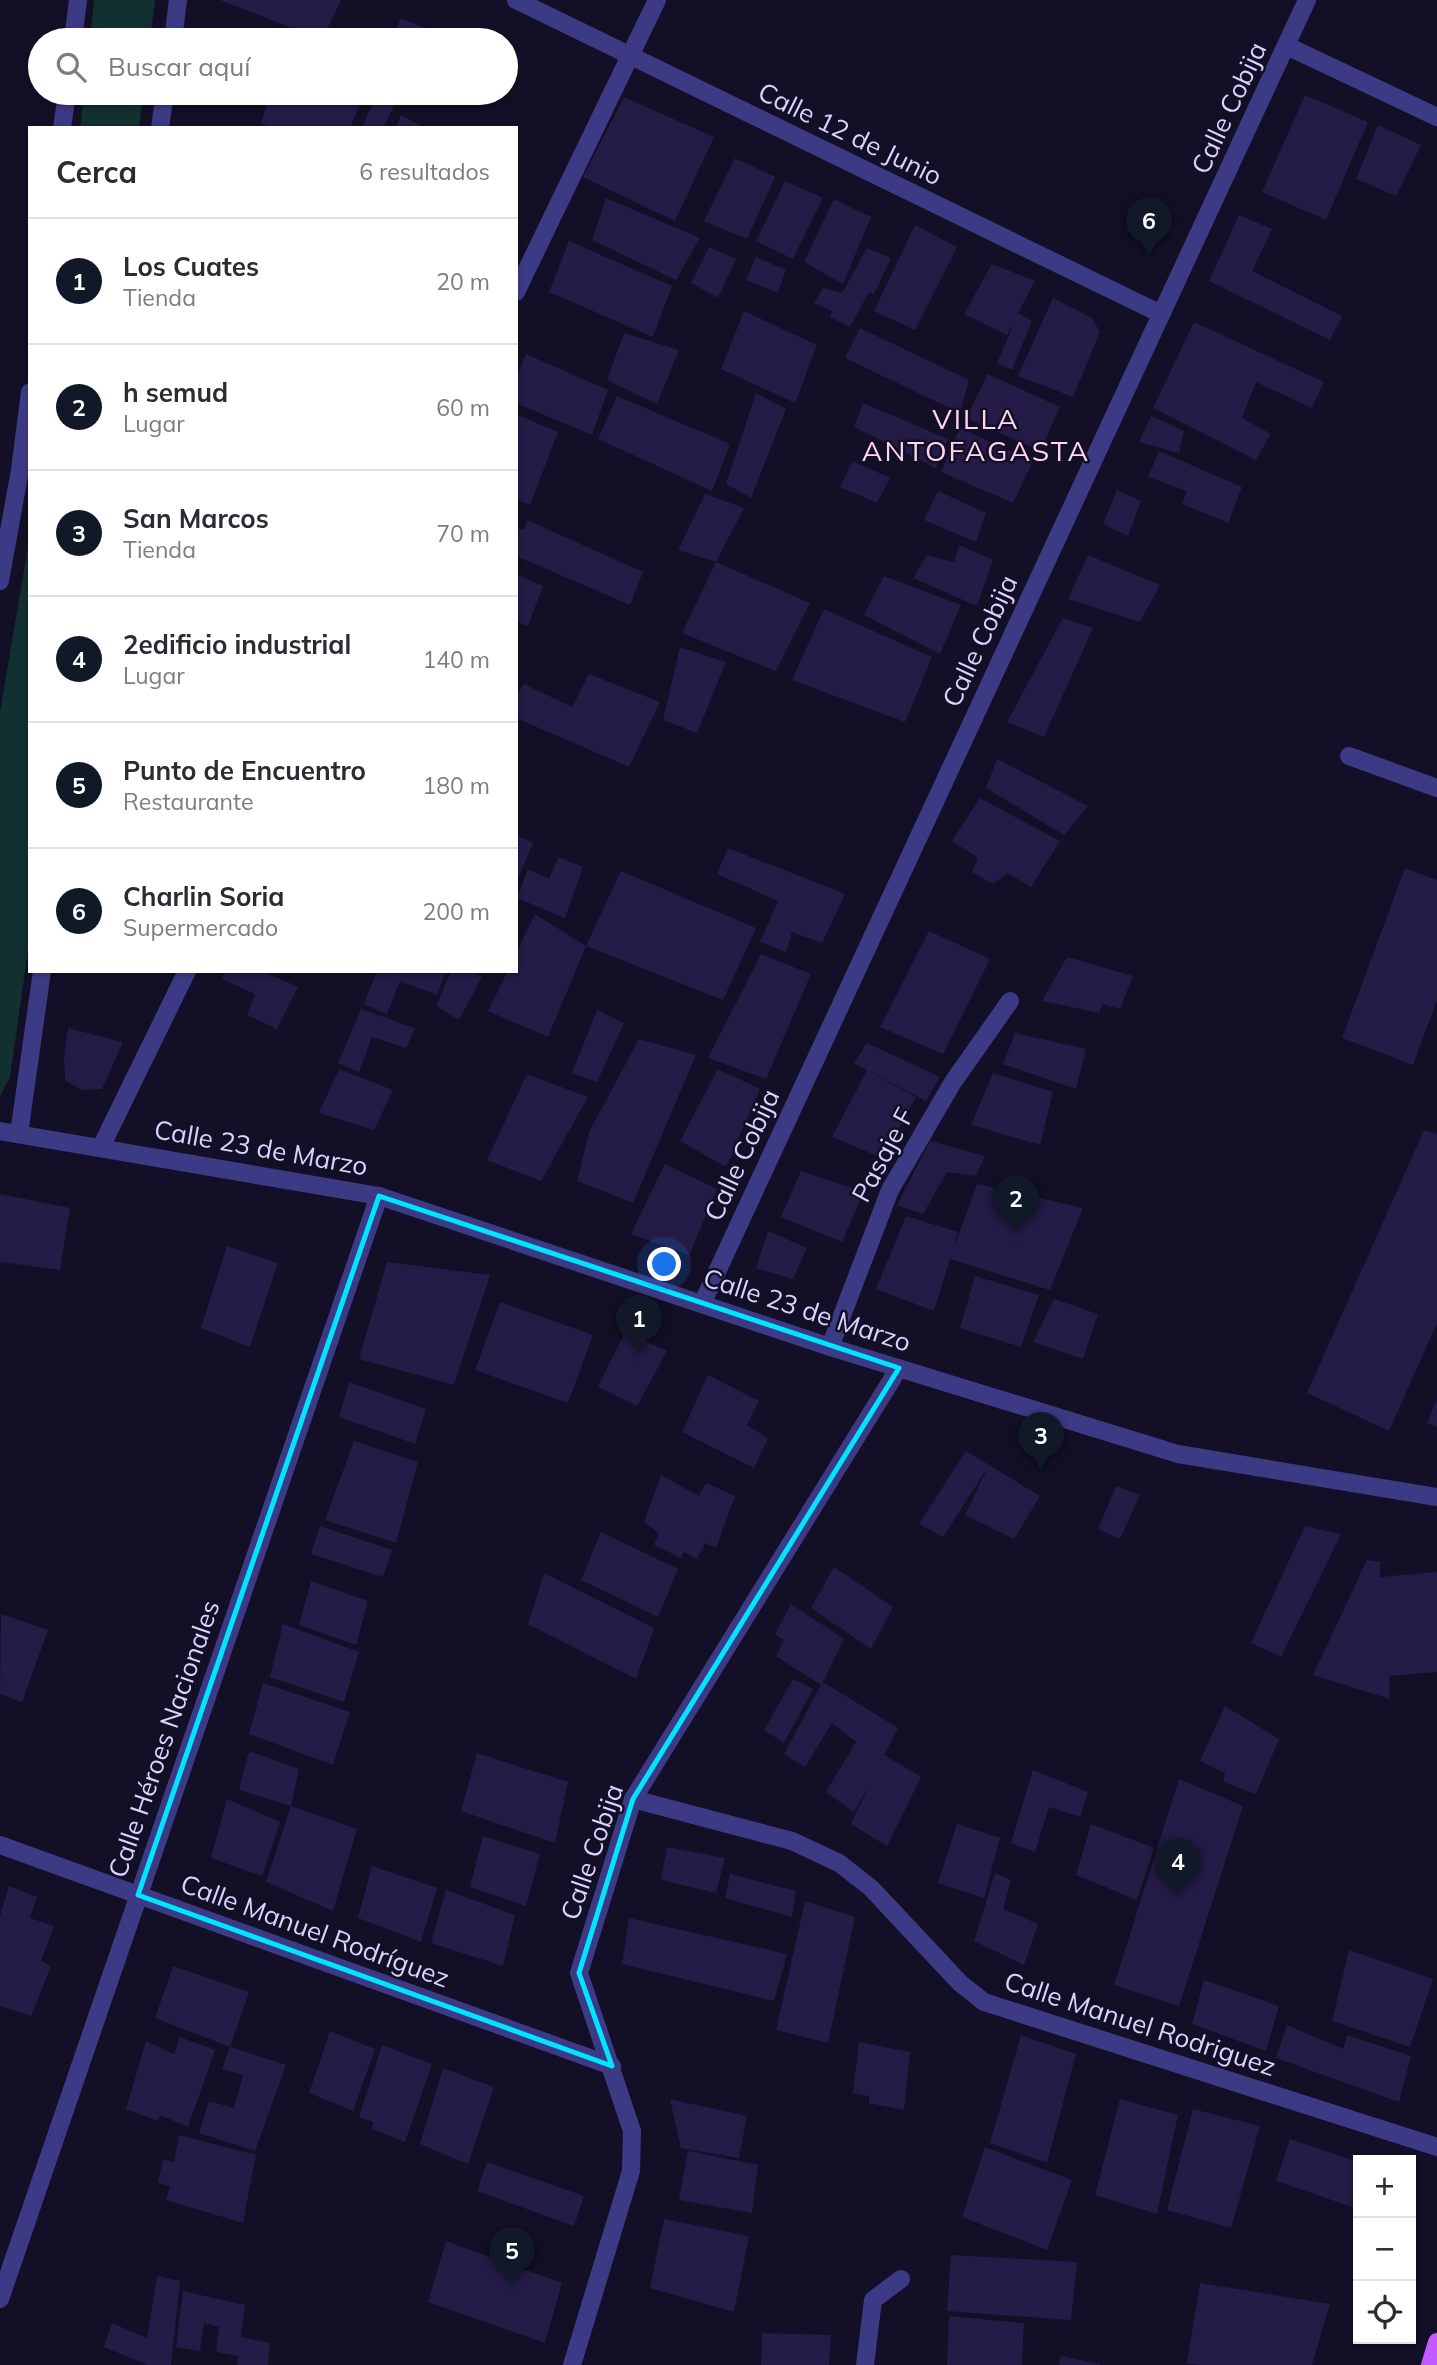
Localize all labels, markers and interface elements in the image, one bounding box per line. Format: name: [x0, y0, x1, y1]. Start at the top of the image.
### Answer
search box: [28, 28, 518, 105]
street label: Calle Cobija: [1184, 37, 1273, 179]
icon: search: [52, 48, 90, 86]
text: Buscar aquí: [108, 50, 251, 83]
street label: Calle 12 de Junio: [753, 75, 948, 192]
text: Cerca: [56, 153, 137, 191]
text: 6 resultados: [359, 157, 490, 186]
pin: 6: [1126, 197, 1172, 255]
text: Los Cuates: [123, 250, 259, 283]
text: 1: [72, 267, 86, 296]
text: 20 m: [436, 267, 490, 296]
text: Tienda: [123, 283, 196, 312]
text: h semud: [123, 376, 228, 409]
text: 2: [72, 393, 86, 422]
text: 60 m: [436, 393, 490, 422]
district label: VILLA ANTOFAGASTA: [862, 401, 1090, 468]
text: Lugar: [123, 409, 185, 438]
text: San Marcos: [123, 502, 269, 535]
text: 3: [72, 519, 86, 548]
text: 70 m: [436, 519, 490, 548]
text: Tienda: [123, 535, 196, 564]
street label: Calle Cobija: [935, 570, 1024, 712]
text: 2edificio industrial: [123, 628, 351, 661]
text: 4: [72, 645, 86, 674]
text: 140 m: [422, 645, 490, 674]
text: Lugar: [123, 661, 185, 690]
text: Punto de Encuentro: [123, 754, 366, 787]
text: 5: [72, 771, 86, 800]
text: 180 m: [422, 771, 490, 800]
text: Restaurante: [123, 787, 254, 816]
text: Charlin Soria: [123, 880, 285, 913]
text: 6: [72, 897, 86, 926]
text: 200 m: [422, 897, 490, 926]
text: Supermercado: [123, 913, 278, 942]
street label: Calle Cobija: [697, 1084, 786, 1226]
street label: Pasaje F: [844, 1102, 921, 1208]
street label: Calle 23 de Marzo: [152, 1112, 370, 1183]
pin: 2: [993, 1175, 1039, 1233]
your location: [647, 1247, 681, 1281]
street label: Calle 23 de Marzo: [699, 1260, 915, 1359]
pin: 1: [616, 1295, 662, 1353]
pin: 3: [1018, 1412, 1064, 1470]
street label: Calle Héroes Nacionales: [101, 1596, 227, 1882]
street label: Calle Cobija: [553, 1780, 630, 1924]
pin: 4: [1155, 1838, 1201, 1896]
street label: Calle Manuel Rodríguez: [176, 1867, 454, 1995]
street label: Calle Manuel Rodriguez: [1000, 1964, 1280, 2083]
map controls: [1353, 2155, 1416, 2344]
button: +: [1353, 2155, 1416, 2218]
button: −: [1353, 2218, 1416, 2281]
pin: 5: [489, 2227, 535, 2285]
button: locate: [1353, 2281, 1416, 2344]

